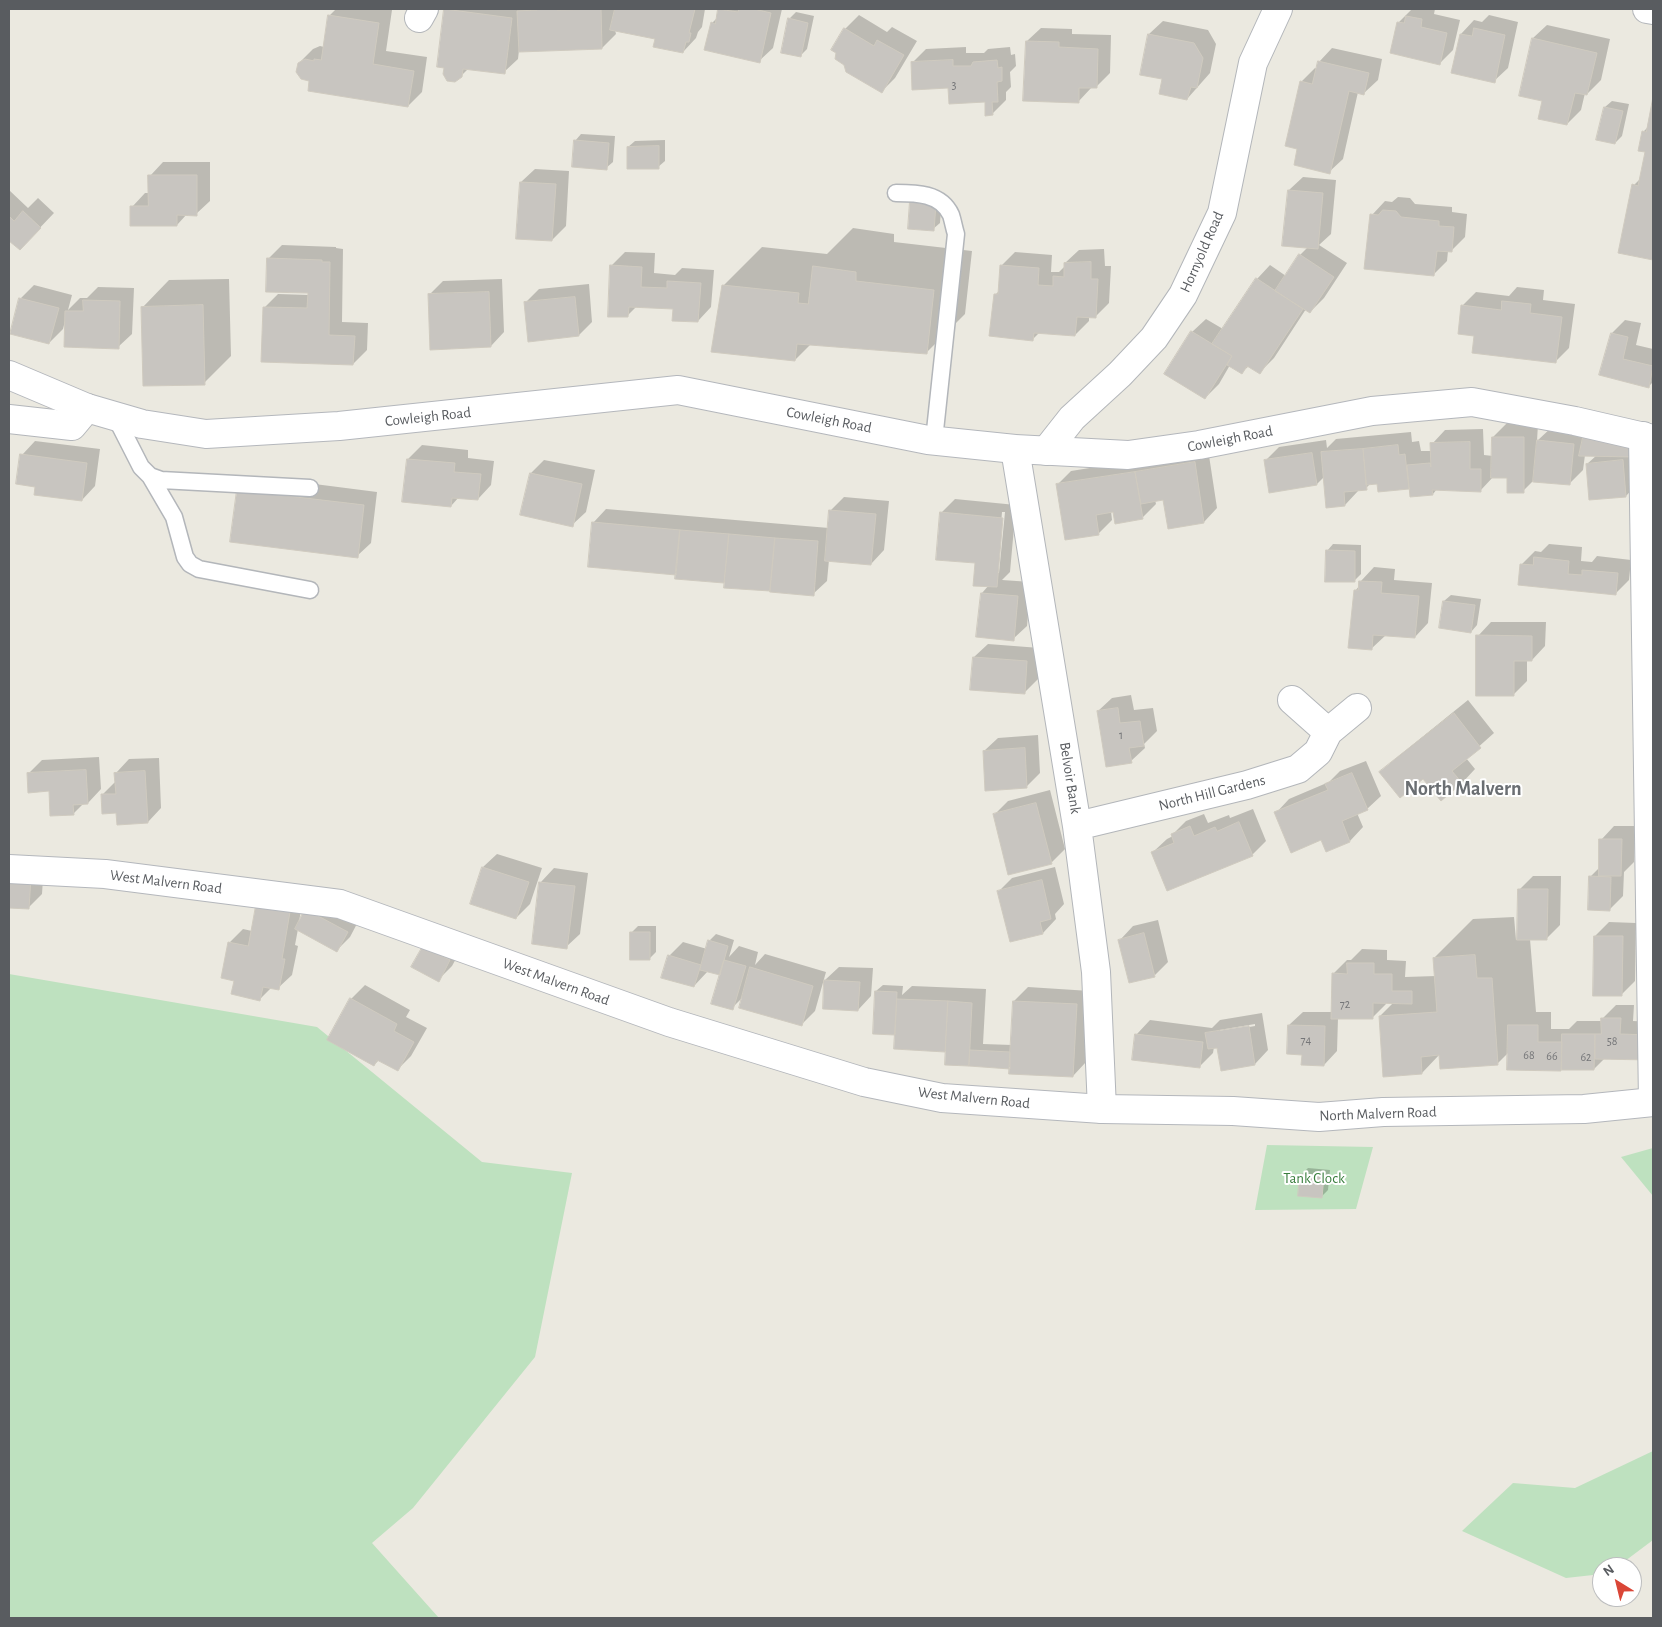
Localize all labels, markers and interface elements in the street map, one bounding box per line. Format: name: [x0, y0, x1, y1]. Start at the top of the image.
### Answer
house number: 3: [952, 78, 956, 92]
street label: Hornyold Road: [1176, 209, 1228, 295]
street label: Cowleigh Road: [785, 403, 873, 437]
street label: Cowleigh Road: [384, 404, 472, 430]
street label: Cowleigh Road: [1186, 422, 1274, 456]
house number: 1: [1119, 728, 1123, 742]
street label: Belvoir Bank: [1055, 741, 1085, 815]
street label: North Hill Gardens: [1157, 771, 1267, 815]
district label: North Malvern: [1405, 777, 1521, 801]
street label: West Malvern Road: [109, 866, 223, 898]
street label: West Malvern Road: [500, 954, 612, 1010]
house number: 72: [1340, 997, 1350, 1011]
house number: 74: [1301, 1033, 1311, 1047]
house number: 58: [1607, 1034, 1617, 1048]
house number: 68: [1523, 1048, 1535, 1062]
house number: 66: [1546, 1049, 1558, 1063]
house number: 62: [1580, 1050, 1592, 1064]
street label: West Malvern Road: [917, 1083, 1031, 1113]
street label: North Malvern Road: [1319, 1103, 1437, 1125]
park label: Tank Clock: [1283, 1169, 1345, 1187]
north arrow: [1592, 1557, 1642, 1607]
text: N: [1601, 1562, 1617, 1579]

